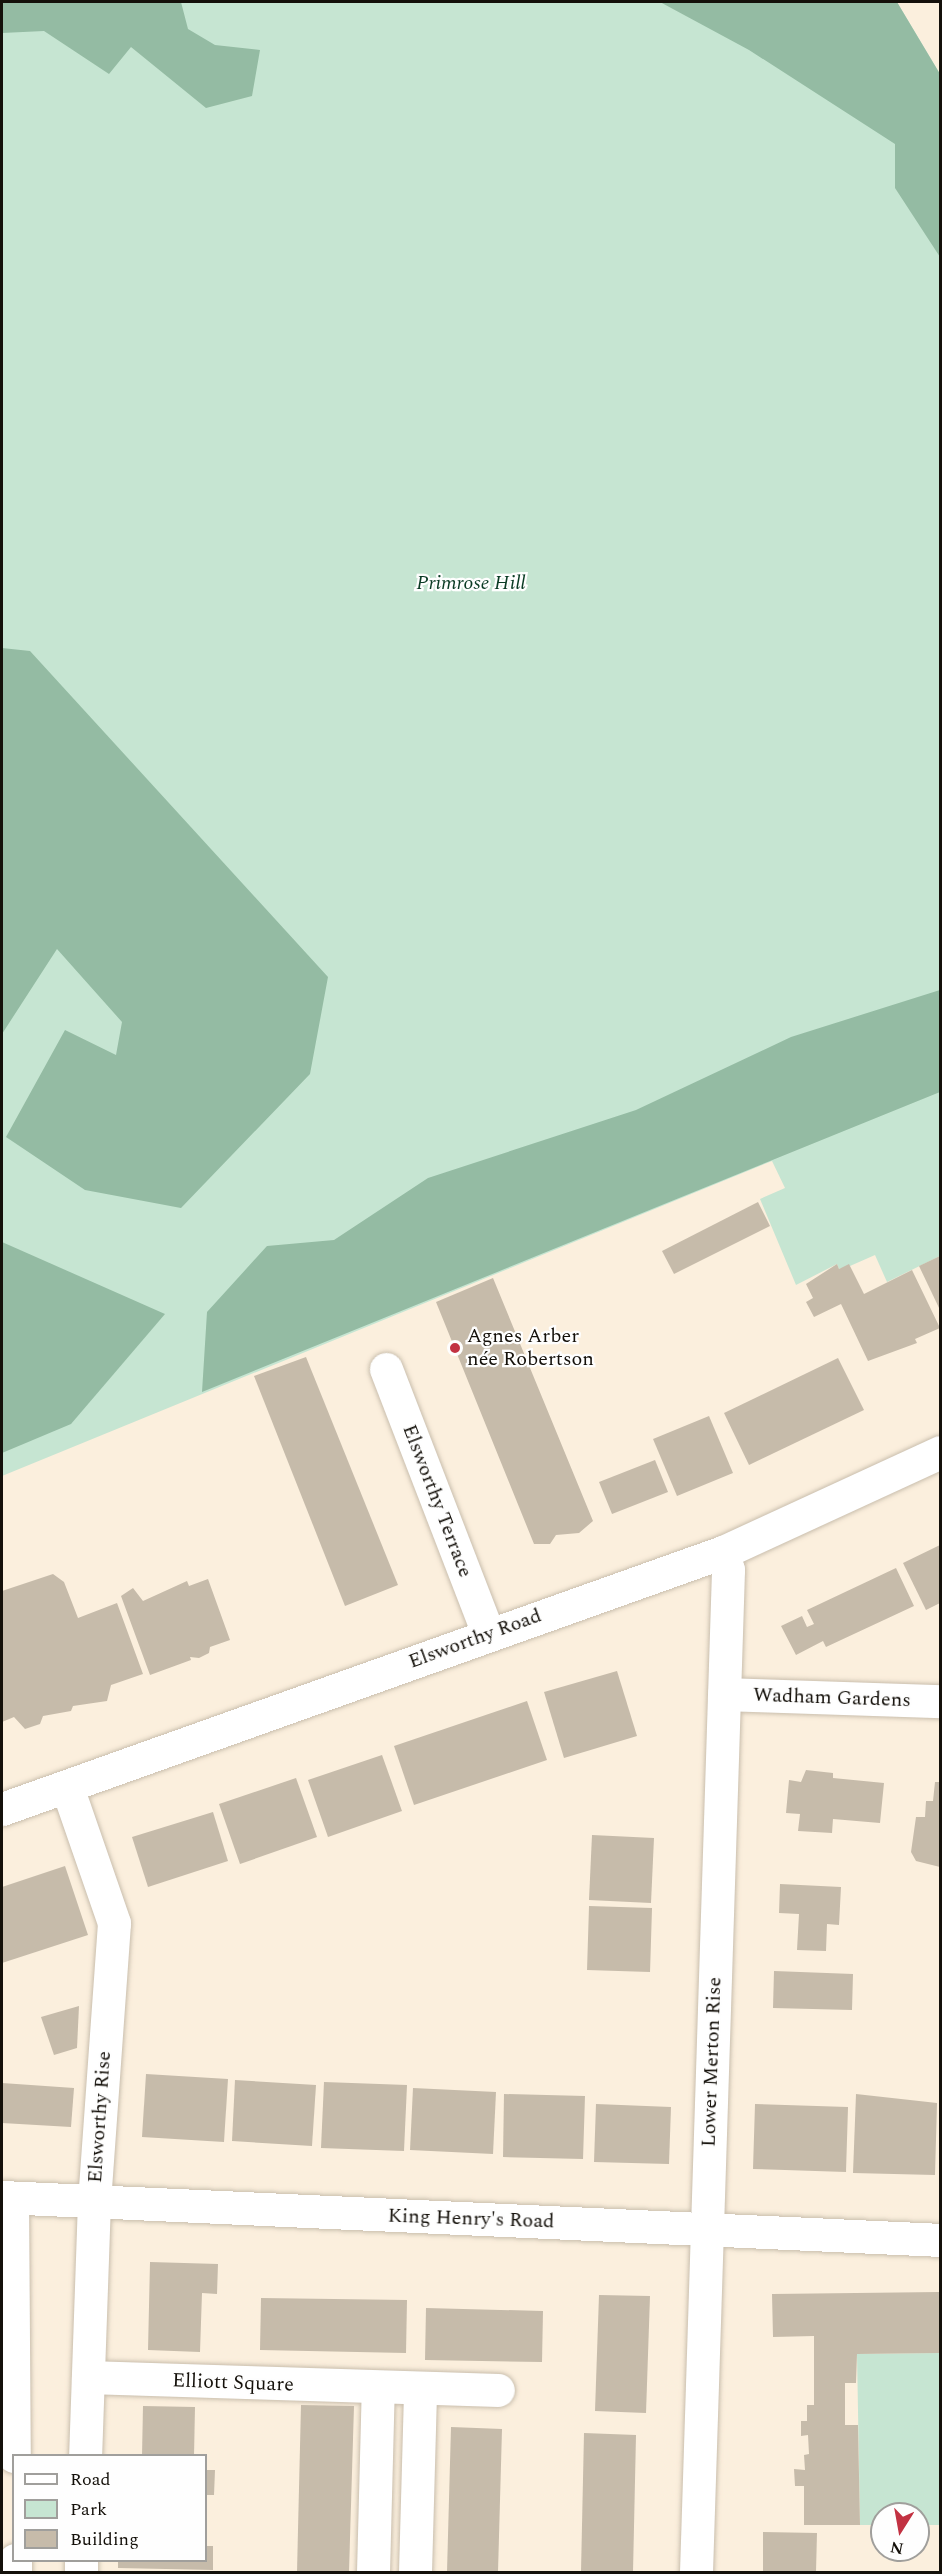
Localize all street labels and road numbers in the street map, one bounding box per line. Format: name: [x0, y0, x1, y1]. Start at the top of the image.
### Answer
street label: Elsworthy Terrace: [397, 1421, 477, 1581]
street label: Elsworthy Road: [405, 1604, 545, 1674]
street label: Wadham Gardens: [753, 1683, 911, 1713]
street label: Lower Merton Rise: [697, 1977, 727, 2147]
street label: Elsworthy Rise: [83, 2050, 117, 2184]
street label: King Henry's Road: [387, 2204, 555, 2234]
street label: Elliott Square: [172, 2369, 294, 2397]

